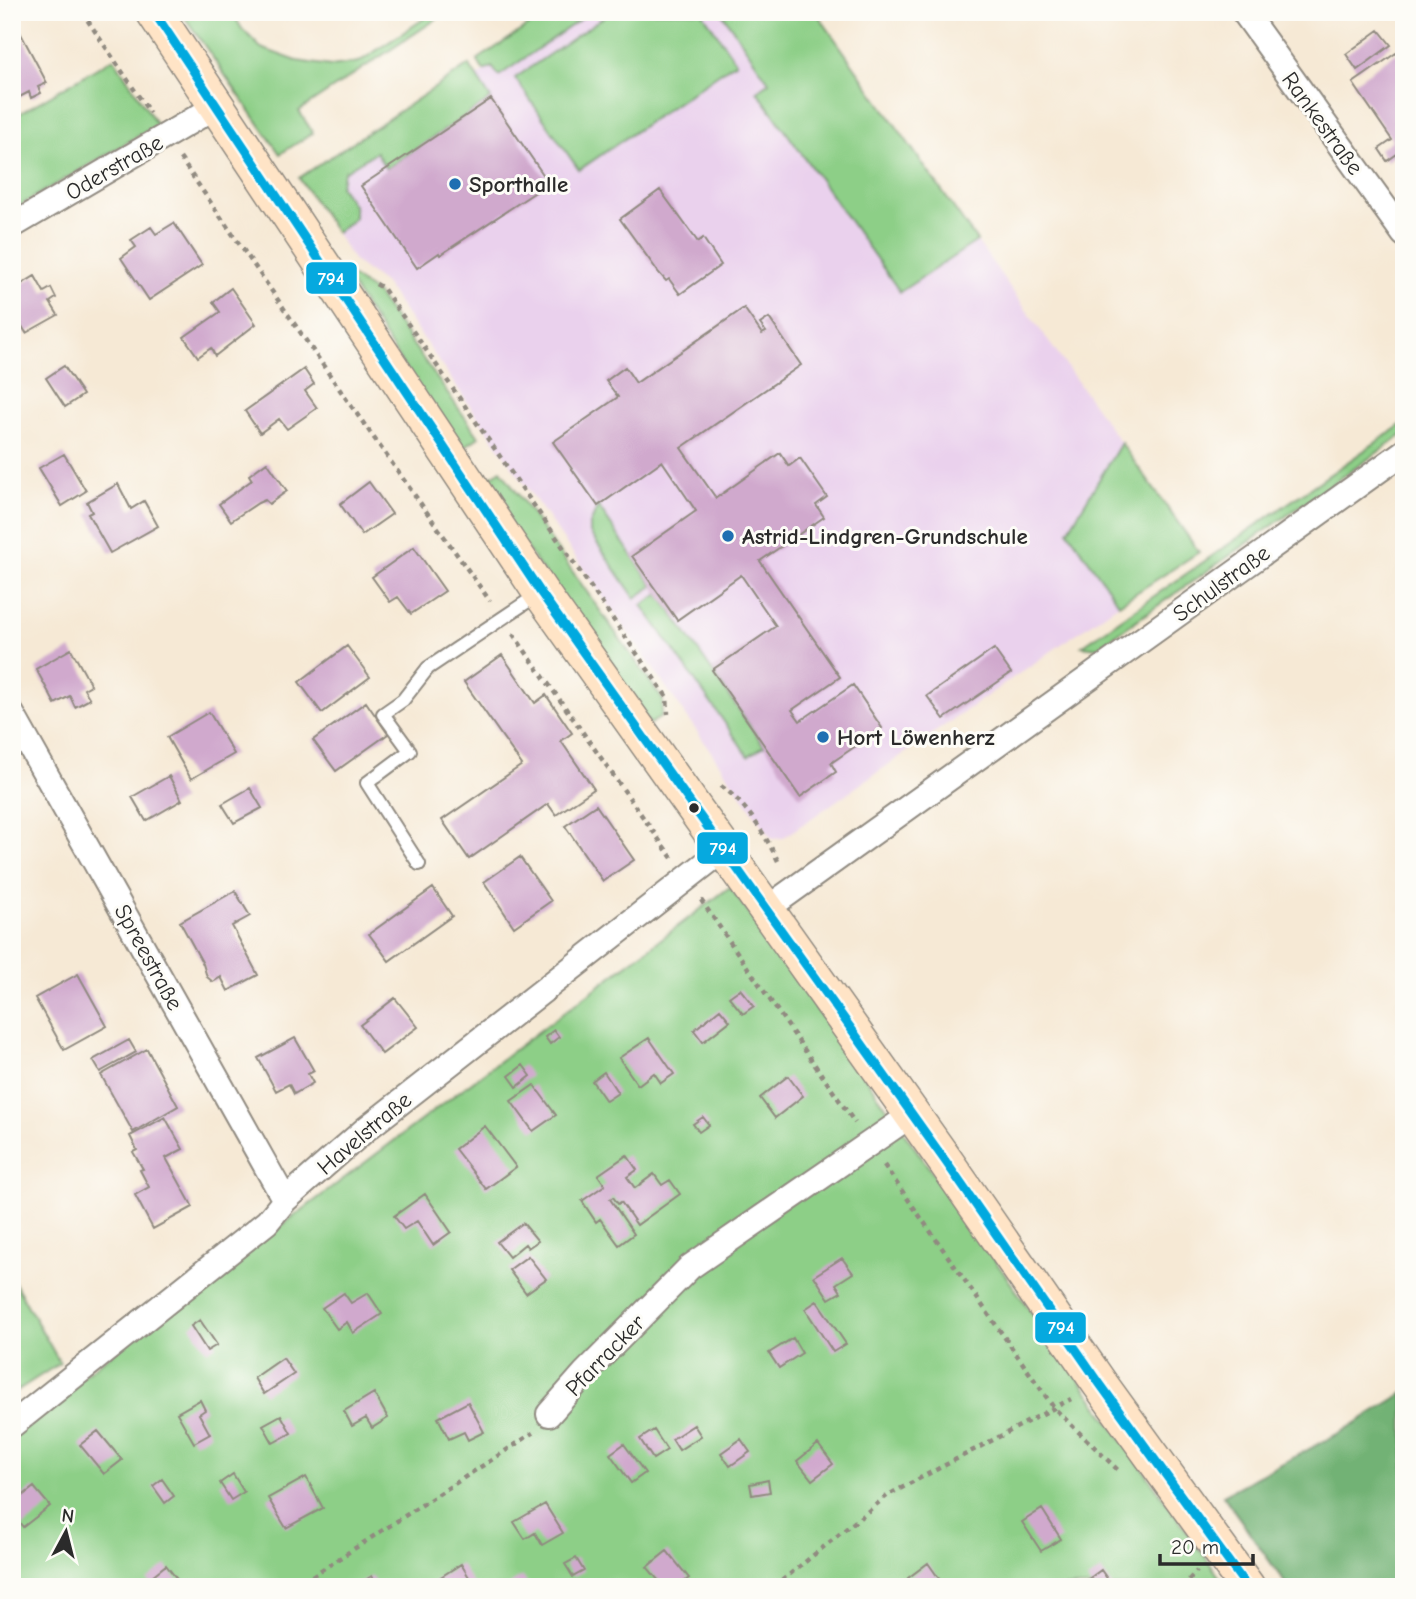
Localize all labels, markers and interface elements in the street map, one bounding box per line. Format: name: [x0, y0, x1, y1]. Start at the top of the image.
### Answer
street label: Rankestraße: [1276, 67, 1369, 180]
street label: Oderstraße: [61, 129, 168, 206]
place label: Sporthalle: [469, 171, 568, 198]
marker: Sporthalle: [447, 176, 463, 192]
line badge: 794: [305, 261, 358, 295]
text: 794: [317, 268, 345, 290]
place label: Astrid-Lindgren-Grundschule: [742, 523, 1028, 550]
marker: Astrid-Lindgren-Grundschule: [720, 528, 736, 544]
street label: Schulstraße: [1168, 539, 1275, 628]
place label: Hort Löwenherz: [837, 724, 995, 751]
marker: Hort Löwenherz: [815, 729, 831, 745]
unlabelled marker: [687, 801, 701, 815]
line badge: 794: [696, 831, 749, 865]
text: 794: [709, 838, 737, 860]
street label: Spreestraße: [108, 900, 189, 1015]
street label: Havelstraße: [312, 1086, 417, 1181]
street label: Pfarracker: [560, 1308, 651, 1402]
line badge: 794: [1034, 1311, 1087, 1344]
text: 794: [1047, 1317, 1075, 1339]
north arrow: [32, 1498, 102, 1568]
text: N: [60, 1504, 75, 1528]
scale bar: [1160, 1522, 1253, 1566]
text: 20 m: [1171, 1535, 1219, 1559]

